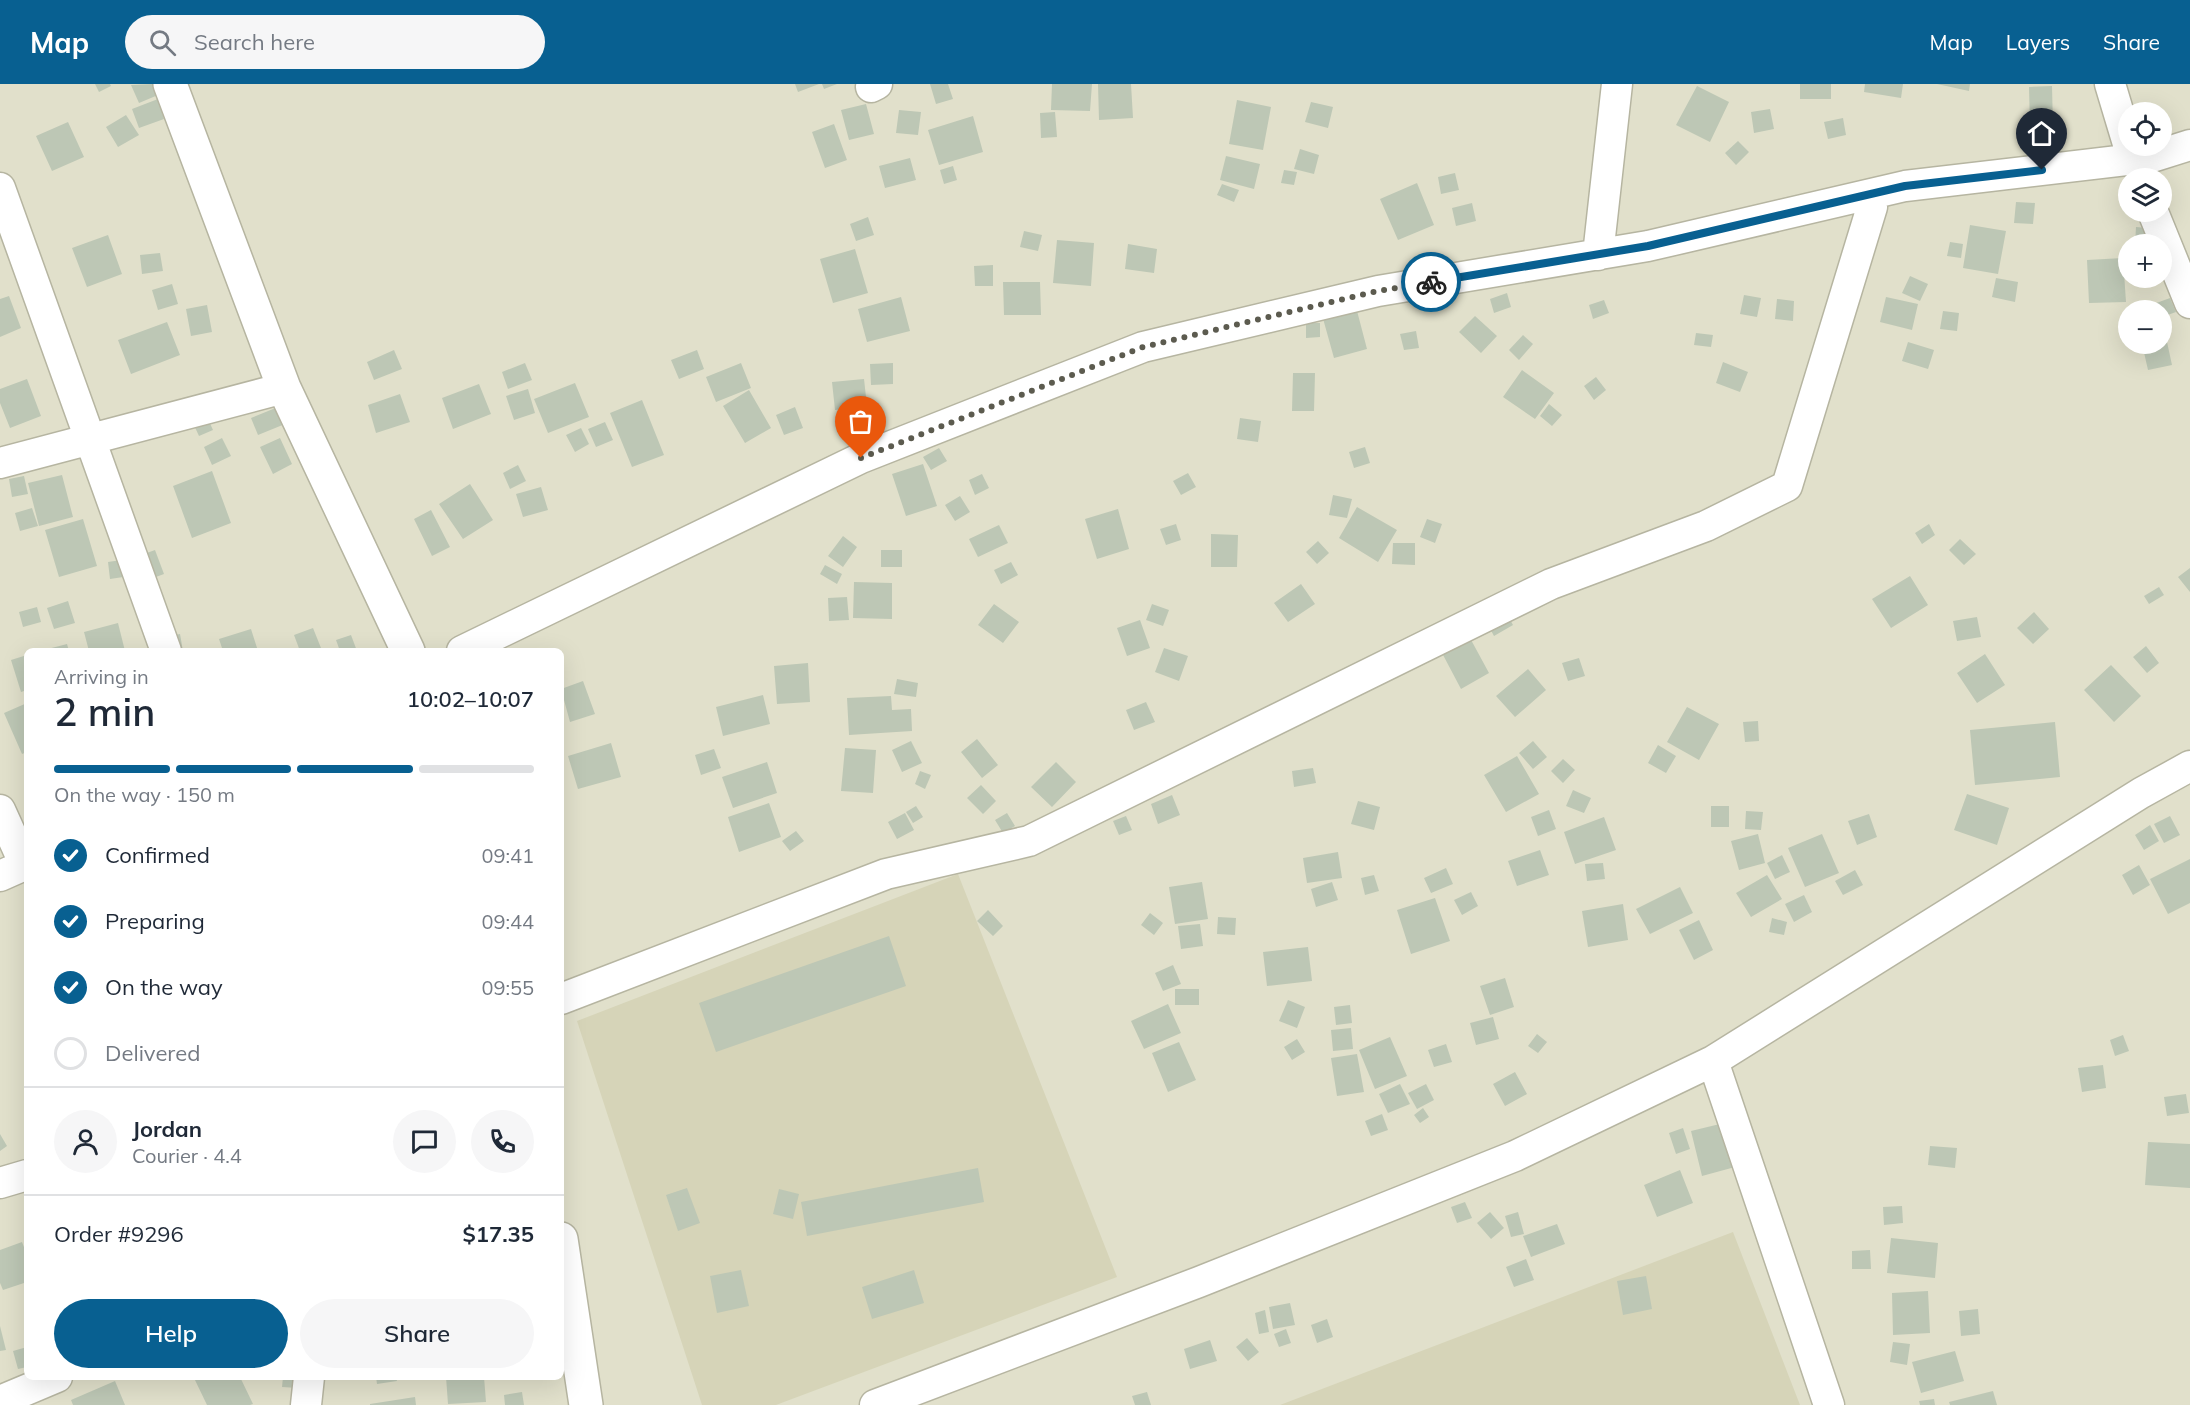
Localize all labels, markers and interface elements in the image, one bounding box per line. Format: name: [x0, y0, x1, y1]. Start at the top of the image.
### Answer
search box: [125, 15, 545, 69]
text: Map: [30, 25, 89, 60]
icon: search: [146, 26, 179, 59]
text: Search here: [194, 28, 315, 56]
text: Map: [1930, 29, 1973, 55]
text: Layers: [2006, 29, 2070, 55]
text: Share: [2103, 29, 2160, 55]
map controls: [2118, 102, 2172, 354]
button: locate: [2118, 102, 2172, 156]
pin: [2016, 108, 2067, 170]
icon: home: [2025, 117, 2058, 150]
button: layers: [2118, 168, 2172, 222]
button: +: [2118, 234, 2172, 288]
courier: [1401, 252, 1461, 312]
icon: bike: [1415, 266, 1448, 299]
button: −: [2118, 300, 2172, 354]
pin: [835, 396, 886, 458]
icon: bag: [844, 405, 877, 438]
text: Arriving in: [54, 664, 149, 689]
text: 10:02–10:07: [407, 685, 534, 713]
text: 2 min: [54, 687, 155, 736]
text: On the way · 150 m: [54, 782, 235, 807]
icon: check: [54, 839, 87, 872]
text: Confirmed: [105, 841, 210, 869]
text: 09:41: [481, 843, 534, 868]
icon: check: [54, 905, 87, 938]
text: Preparing: [105, 907, 205, 935]
text: 09:44: [481, 909, 534, 934]
icon: check: [54, 971, 87, 1004]
text: On the way: [105, 973, 223, 1001]
text: 09:55: [481, 975, 534, 1000]
text: Delivered: [105, 1039, 200, 1067]
button: person: [54, 1110, 117, 1173]
button: chat: [393, 1110, 456, 1173]
button: phone: [471, 1110, 534, 1173]
text: Jordan: [132, 1115, 202, 1143]
text: Courier · 4.4: [132, 1143, 242, 1168]
text: Order #9296: [54, 1220, 184, 1248]
text: $17.35: [463, 1220, 534, 1248]
button: Help: [54, 1299, 288, 1368]
button: Share: [300, 1299, 534, 1368]

